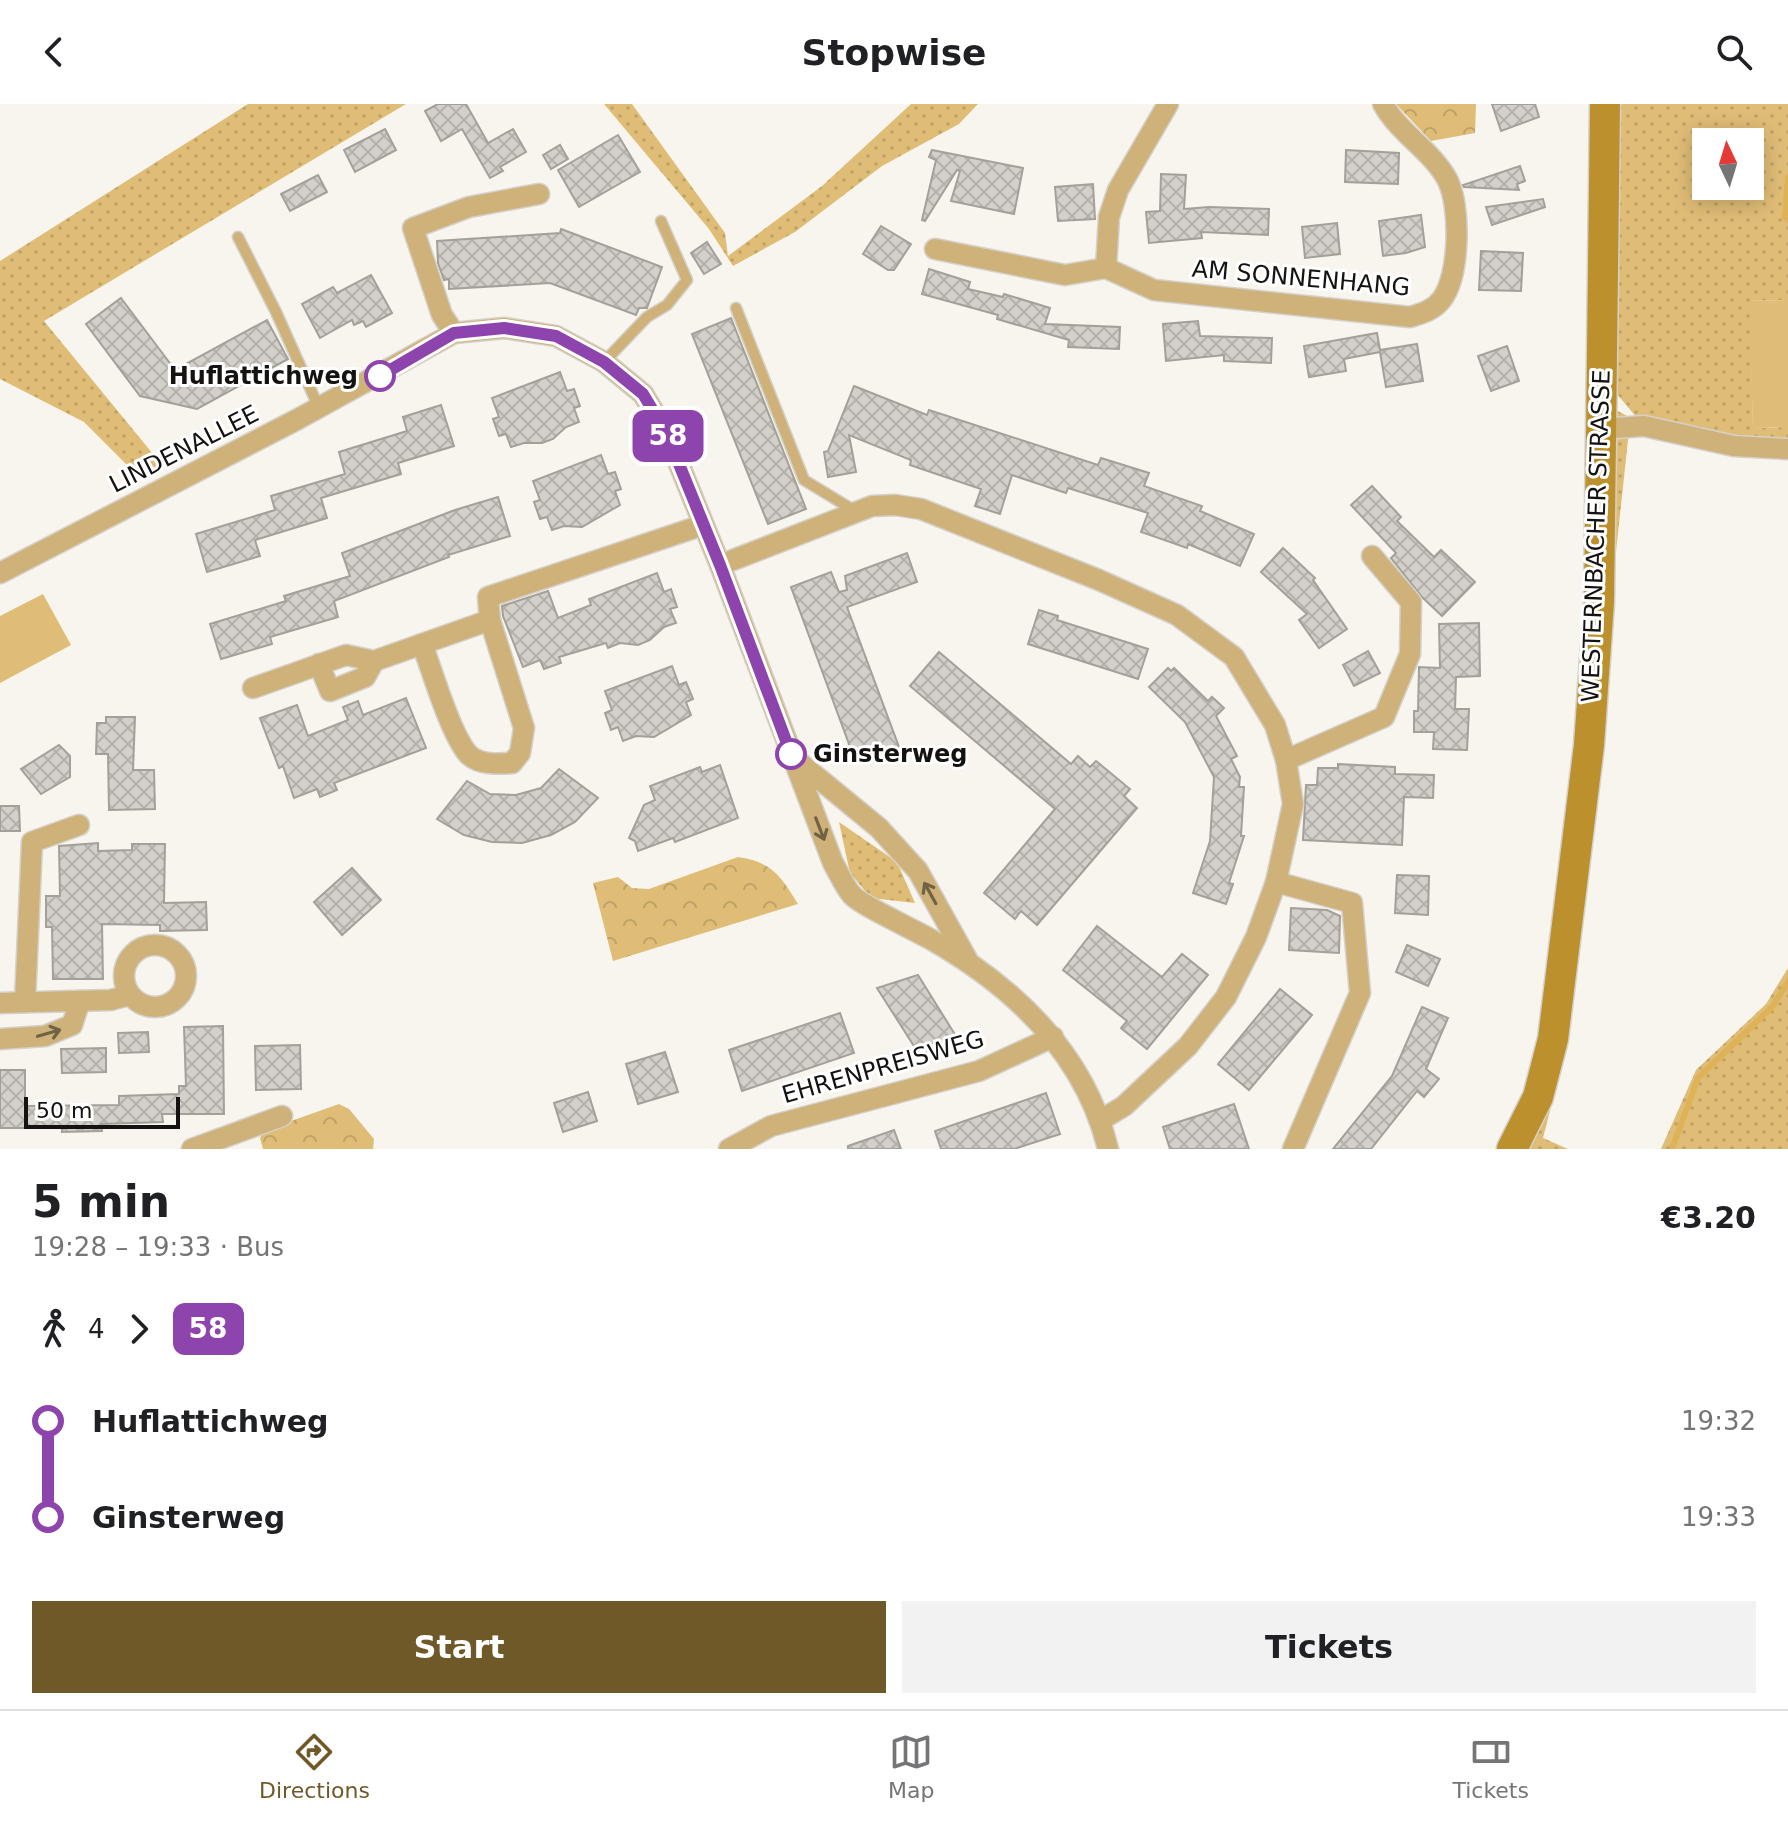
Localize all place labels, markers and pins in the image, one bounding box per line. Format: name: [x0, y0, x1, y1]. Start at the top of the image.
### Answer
marker: Huflattichweg: [365, 361, 395, 391]
place label: Huflattichweg: [169, 362, 358, 390]
marker: Ginsterweg: [776, 739, 806, 769]
place label: Ginsterweg: [813, 740, 968, 768]

